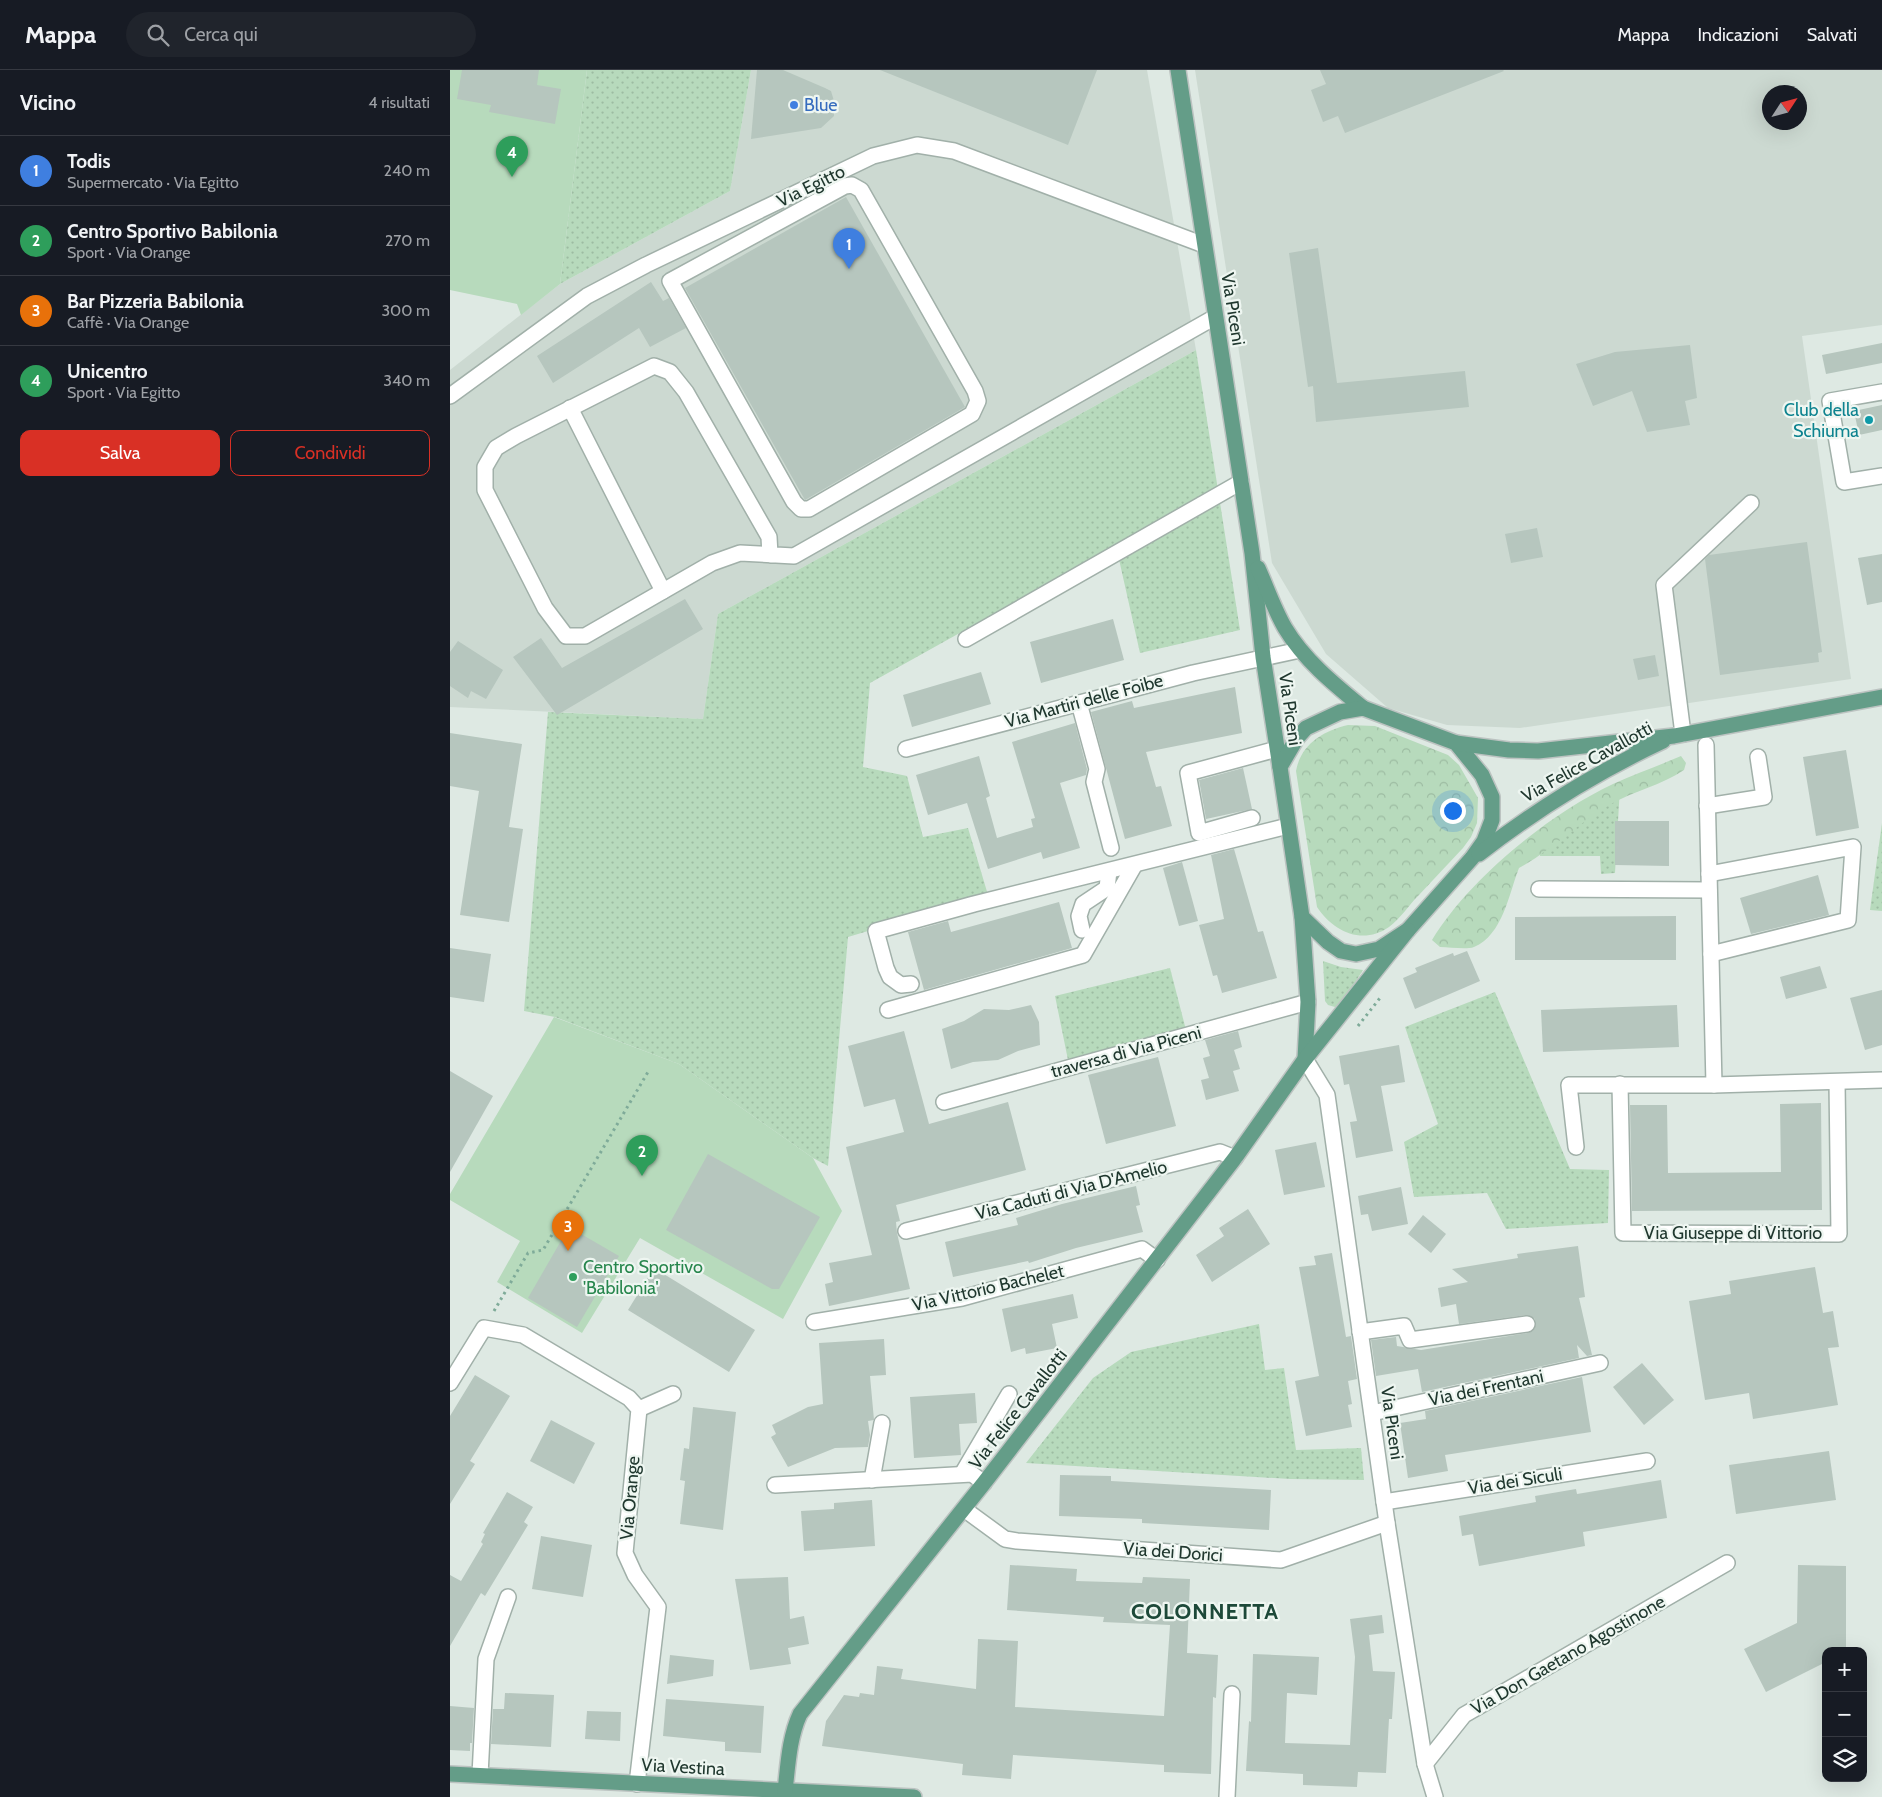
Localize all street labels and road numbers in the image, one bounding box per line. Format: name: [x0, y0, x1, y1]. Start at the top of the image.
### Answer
street label: Via Egitto: [773, 160, 849, 212]
street label: Via Piceni: [1216, 271, 1250, 347]
street label: Via Martiri delle Foibe: [1002, 669, 1166, 733]
street label: Via Piceni: [1274, 671, 1306, 747]
street label: Via Felice Cavallotti: [1518, 717, 1656, 807]
street label: traversa di Via Piceni: [1048, 1021, 1204, 1083]
street label: Via Caduti di Via D'Amelio: [973, 1155, 1169, 1224]
street label: Via Giuseppe di Vittorio: [1644, 1222, 1822, 1244]
street label: Via Vittorio Bachelet: [910, 1260, 1066, 1316]
street label: Via Felice Cavallotti: [964, 1345, 1072, 1473]
street label: Via dei Frentani: [1426, 1365, 1546, 1411]
street label: Via Piceni: [1376, 1385, 1408, 1461]
street label: Via Orange: [615, 1455, 645, 1541]
street label: Via dei Siculi: [1466, 1463, 1564, 1499]
street label: Via dei Dorici: [1122, 1538, 1224, 1566]
street label: Via Don Gaetano Agostinone: [1467, 1590, 1669, 1720]
street label: Via Vestina: [641, 1754, 726, 1780]

